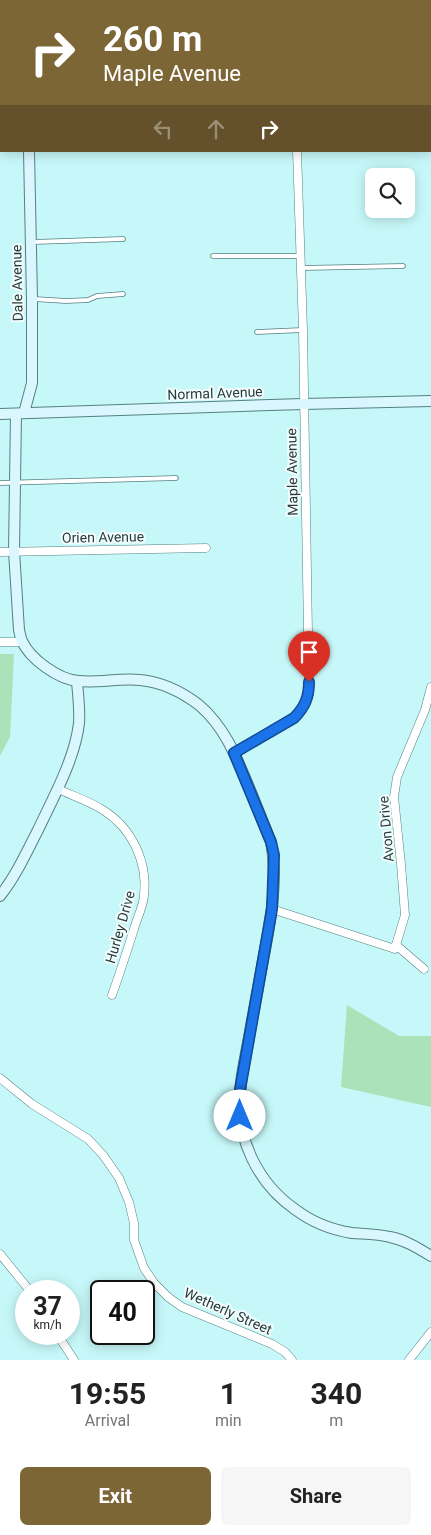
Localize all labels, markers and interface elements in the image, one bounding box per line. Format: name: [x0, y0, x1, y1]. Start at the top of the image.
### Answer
text: 260 m: [103, 19, 202, 60]
icon: right: [20, 20, 85, 85]
text: Maple Avenue: [103, 61, 241, 86]
icon: left: [149, 115, 177, 143]
icon: ahead: [202, 115, 230, 143]
icon: right: [255, 115, 283, 143]
map controls: [365, 168, 415, 218]
button: search: [365, 168, 415, 218]
street label: Dale Avenue: [8, 244, 26, 322]
street label: Normal Avenue: [167, 383, 263, 403]
street label: Maple Avenue: [283, 428, 301, 516]
street label: Orien Avenue: [62, 528, 144, 546]
pin: [288, 631, 330, 682]
icon: arrive: [295, 638, 323, 666]
street label: Avon Drive: [375, 795, 397, 863]
street label: Hurley Drive: [102, 889, 138, 965]
position arrow: [213, 1089, 265, 1141]
speed limit sign: 40: [90, 1280, 155, 1345]
street label: Wetherly Street: [182, 1284, 275, 1338]
text: 37: [33, 1292, 62, 1321]
text: km/h: [33, 1318, 62, 1332]
text: 19:55: [69, 1376, 146, 1411]
text: 1: [220, 1376, 237, 1411]
text: 340: [311, 1376, 362, 1411]
text: Arrival: [85, 1411, 130, 1430]
text: min: [215, 1411, 242, 1430]
text: m: [329, 1411, 343, 1430]
button: Exit: [20, 1467, 211, 1525]
button: Share: [221, 1467, 411, 1525]

